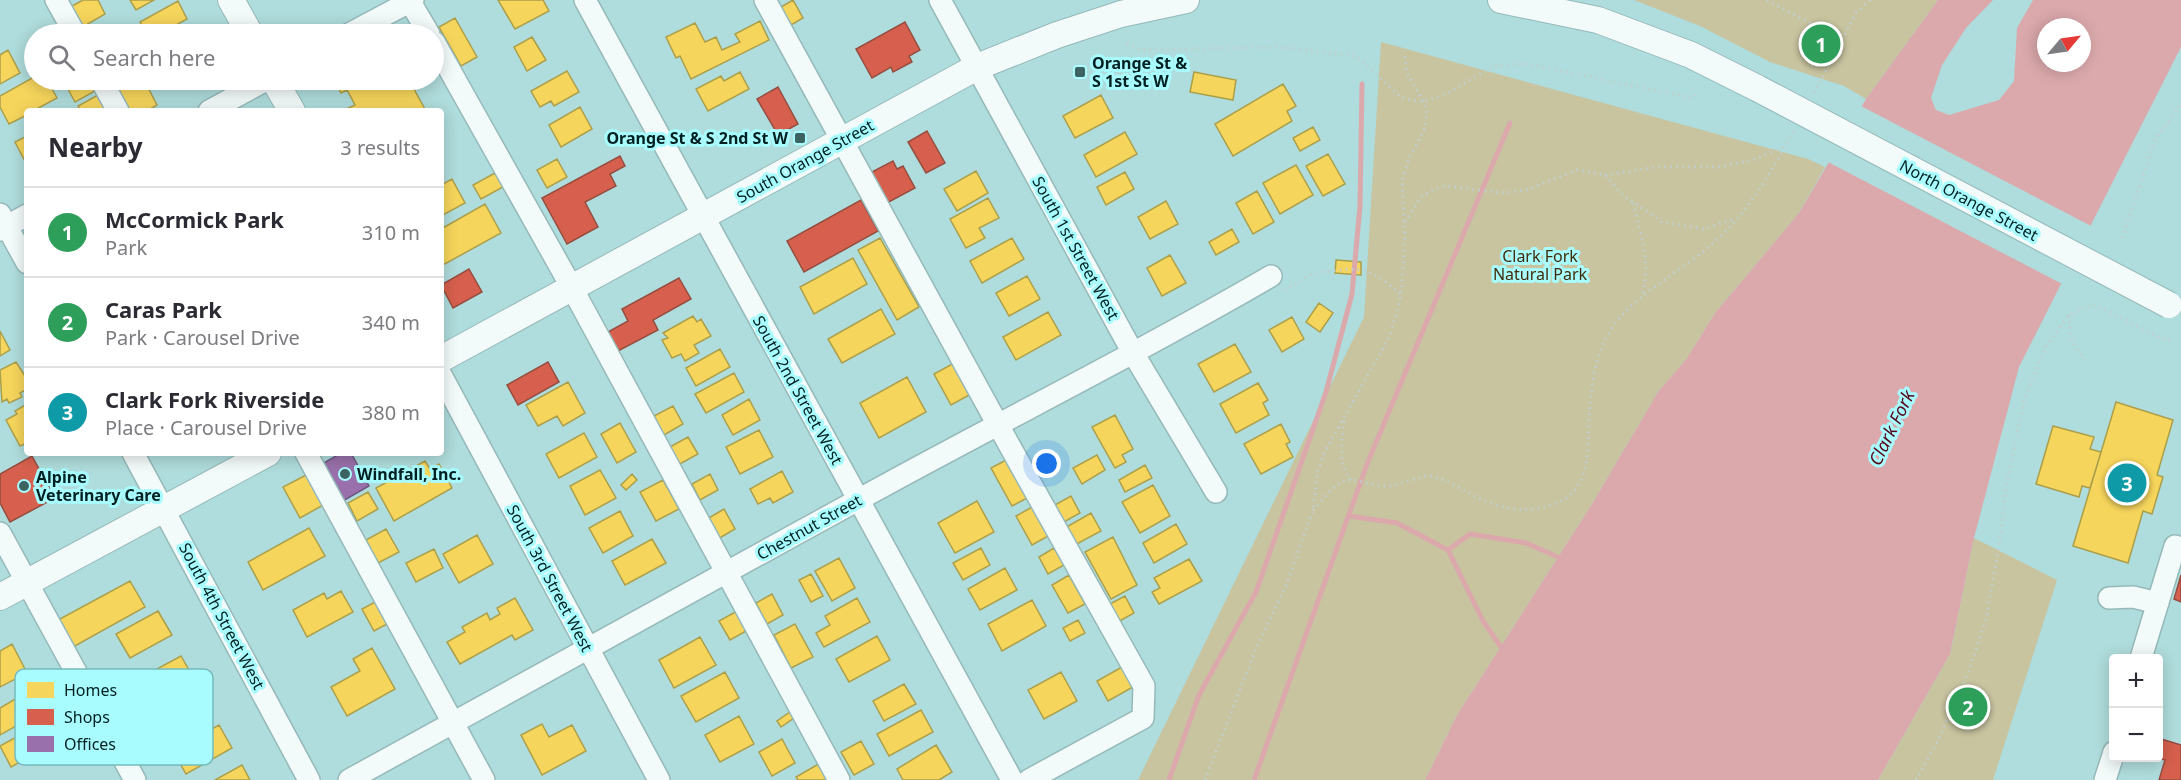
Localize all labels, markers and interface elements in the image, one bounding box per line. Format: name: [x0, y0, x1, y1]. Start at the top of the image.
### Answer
north arrow: [2037, 18, 2091, 72]
pin: 1: [1802, 22, 1840, 66]
search box: [24, 24, 444, 90]
icon: search: [45, 41, 78, 74]
text: Search here: [93, 42, 215, 72]
place label: Orange St & S 1st St W: [1092, 52, 1187, 92]
marker: Orange St & S 1st St W: [1073, 65, 1087, 79]
street label: South Orange Street: [733, 114, 878, 208]
place label: Orange St & S 2nd St W: [606, 127, 789, 149]
text: Nearby: [48, 129, 143, 165]
marker: Orange St & S 2nd St W: [793, 131, 807, 145]
text: 3 results: [340, 134, 420, 161]
street label: North Orange Street: [1896, 154, 2042, 246]
street label: South 1st Street West: [1027, 172, 1125, 324]
text: McCormick Park: [105, 204, 284, 234]
text: 1: [62, 219, 73, 246]
text: 310 m: [362, 219, 420, 246]
text: Park: [105, 234, 147, 261]
park label: Clark Fork Natural Park: [1493, 245, 1588, 285]
text: Caras Park: [105, 294, 222, 324]
text: 2: [62, 309, 73, 336]
text: 340 m: [362, 309, 420, 336]
street label: South 2nd Street West: [748, 312, 848, 469]
text: Park · Carousel Drive: [105, 324, 300, 351]
text: Clark Fork Riverside: [105, 384, 324, 414]
water label: Clark Fork: [1863, 385, 1920, 469]
text: 3: [62, 399, 73, 426]
text: 380 m: [362, 399, 420, 426]
text: Place · Carousel Drive: [105, 414, 307, 441]
your location: [1032, 449, 1061, 478]
pin: 3: [2108, 460, 2146, 506]
place label: Windfall, Inc.: [357, 463, 461, 485]
place label: Alpine Veterinary Care: [36, 466, 161, 506]
marker: Windfall, Inc.: [338, 467, 352, 481]
marker: Alpine Veterinary Care: [17, 479, 31, 493]
street label: Chestnut Street: [753, 489, 866, 565]
street label: South 3rd Street West: [502, 501, 598, 656]
street label: South 4th Street West: [174, 539, 270, 693]
map controls: [2109, 654, 2163, 762]
button: +: [2109, 654, 2163, 708]
legend: [15, 669, 213, 765]
text: Homes: [64, 679, 117, 701]
pin: 2: [1948, 684, 1988, 730]
text: Shops: [64, 706, 110, 728]
button: −: [2109, 708, 2163, 762]
text: Offices: [64, 733, 116, 755]

